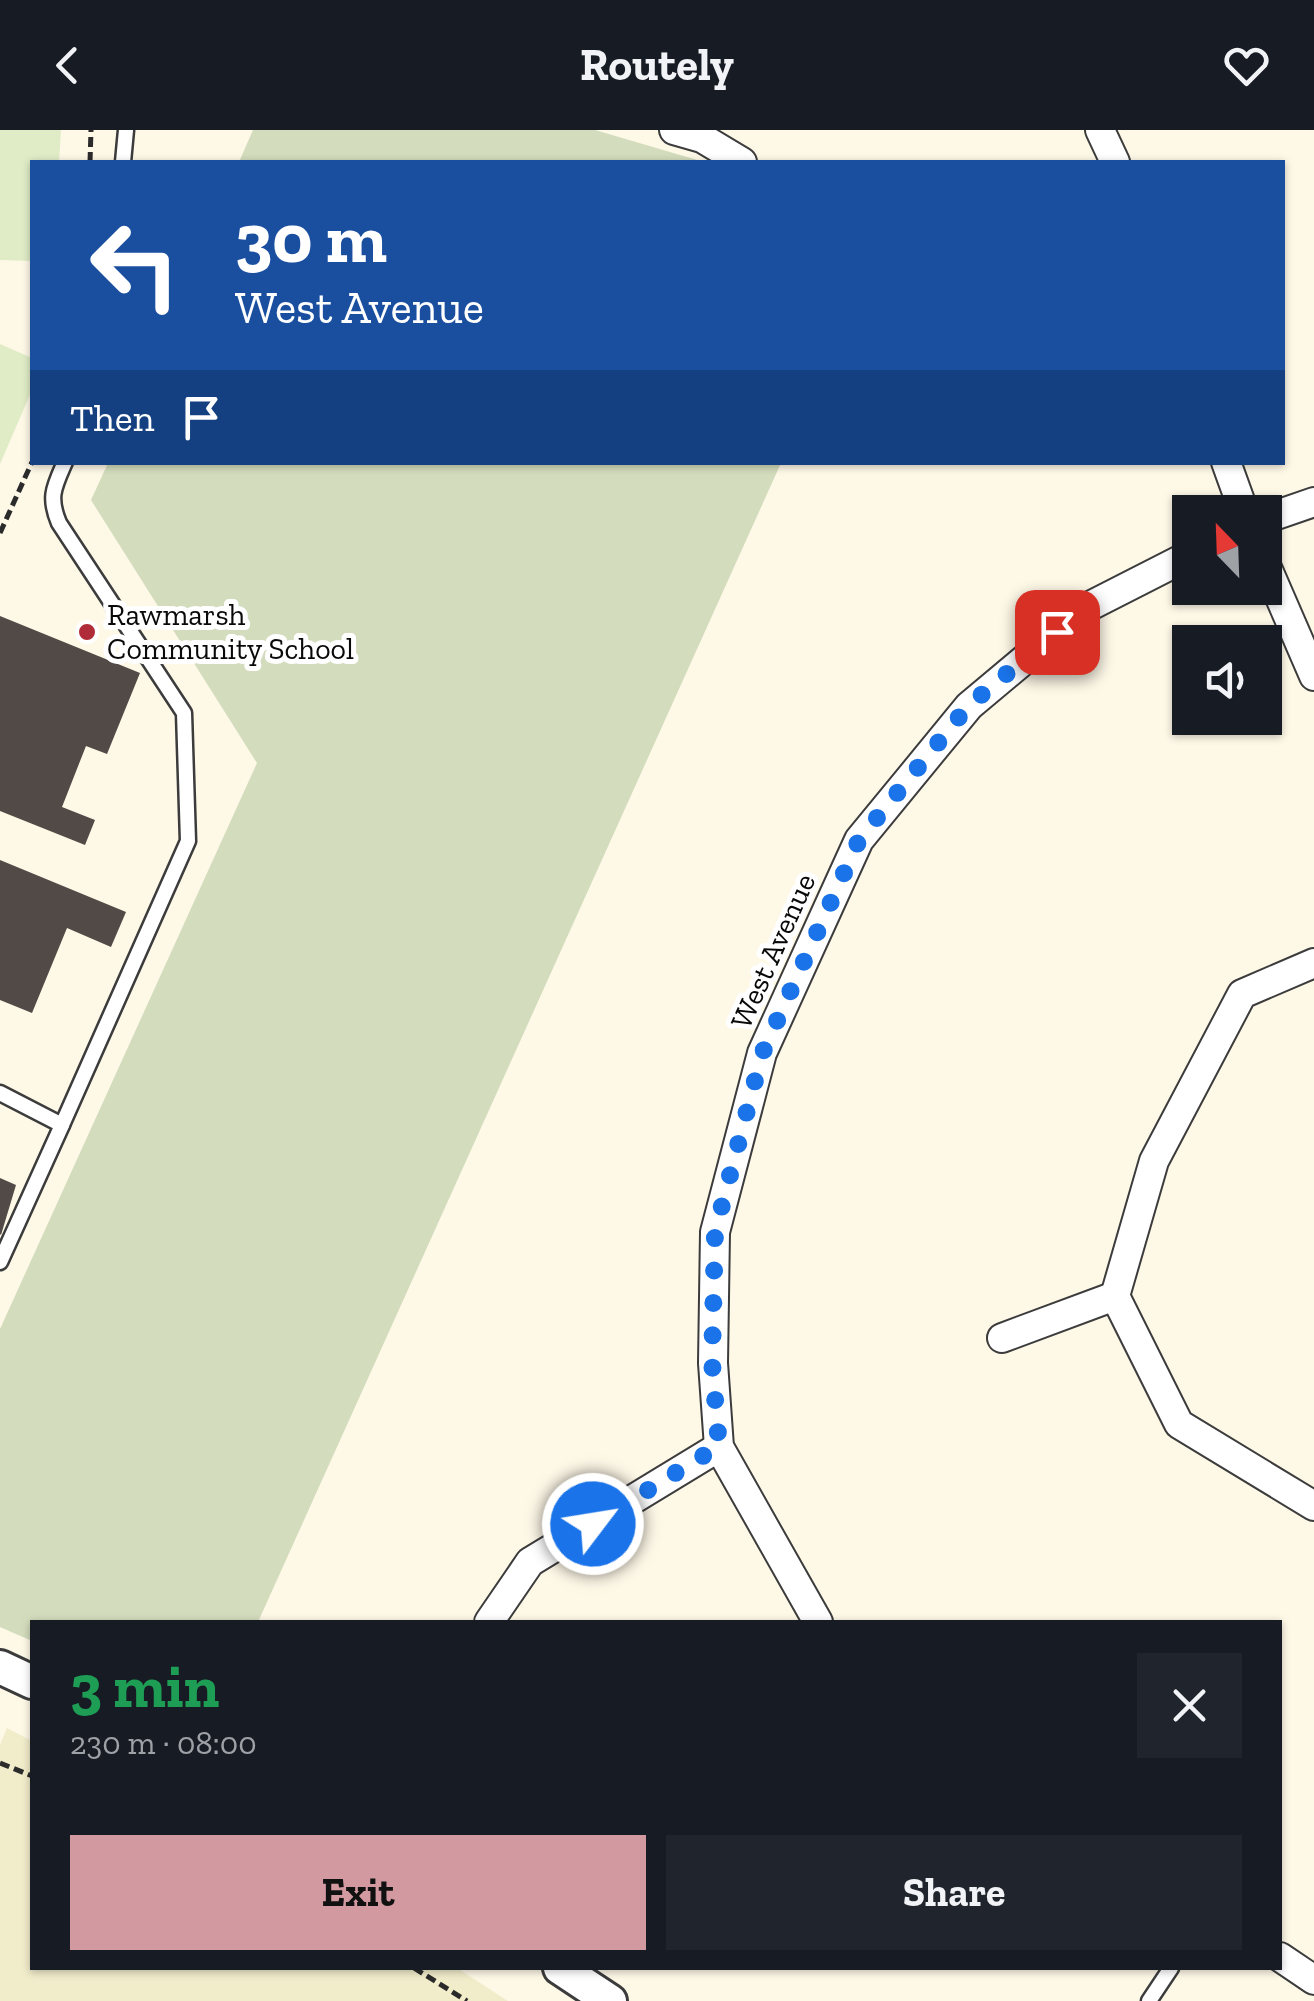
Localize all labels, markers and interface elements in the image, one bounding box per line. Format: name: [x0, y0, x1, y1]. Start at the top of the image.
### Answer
icon: back: [40, 38, 95, 93]
text: Routely: [580, 38, 734, 92]
icon: heart: [1219, 38, 1274, 93]
text: 30 m: [235, 196, 387, 280]
icon: left: [70, 200, 200, 330]
text: West Avenue: [235, 281, 484, 335]
icon: arrive: [174, 390, 229, 445]
text: Then: [70, 395, 154, 441]
north arrow: [1172, 495, 1282, 605]
map controls: [1172, 495, 1282, 735]
pin: [1015, 590, 1100, 675]
place label: Rawmarsh Community School: [107, 597, 354, 667]
icon: arrive: [1030, 605, 1085, 660]
marker: Rawmarsh Community School: [76, 621, 98, 643]
button: sound: [1172, 625, 1282, 735]
street label: West Avenue: [723, 868, 823, 1034]
position arrow: [541, 1472, 645, 1576]
text: 3 min: [70, 1650, 219, 1722]
button: close: [1137, 1653, 1242, 1758]
text: 230 m · 08:00: [70, 1724, 257, 1762]
button: Exit: [70, 1835, 646, 1950]
button: Share: [666, 1835, 1242, 1950]

